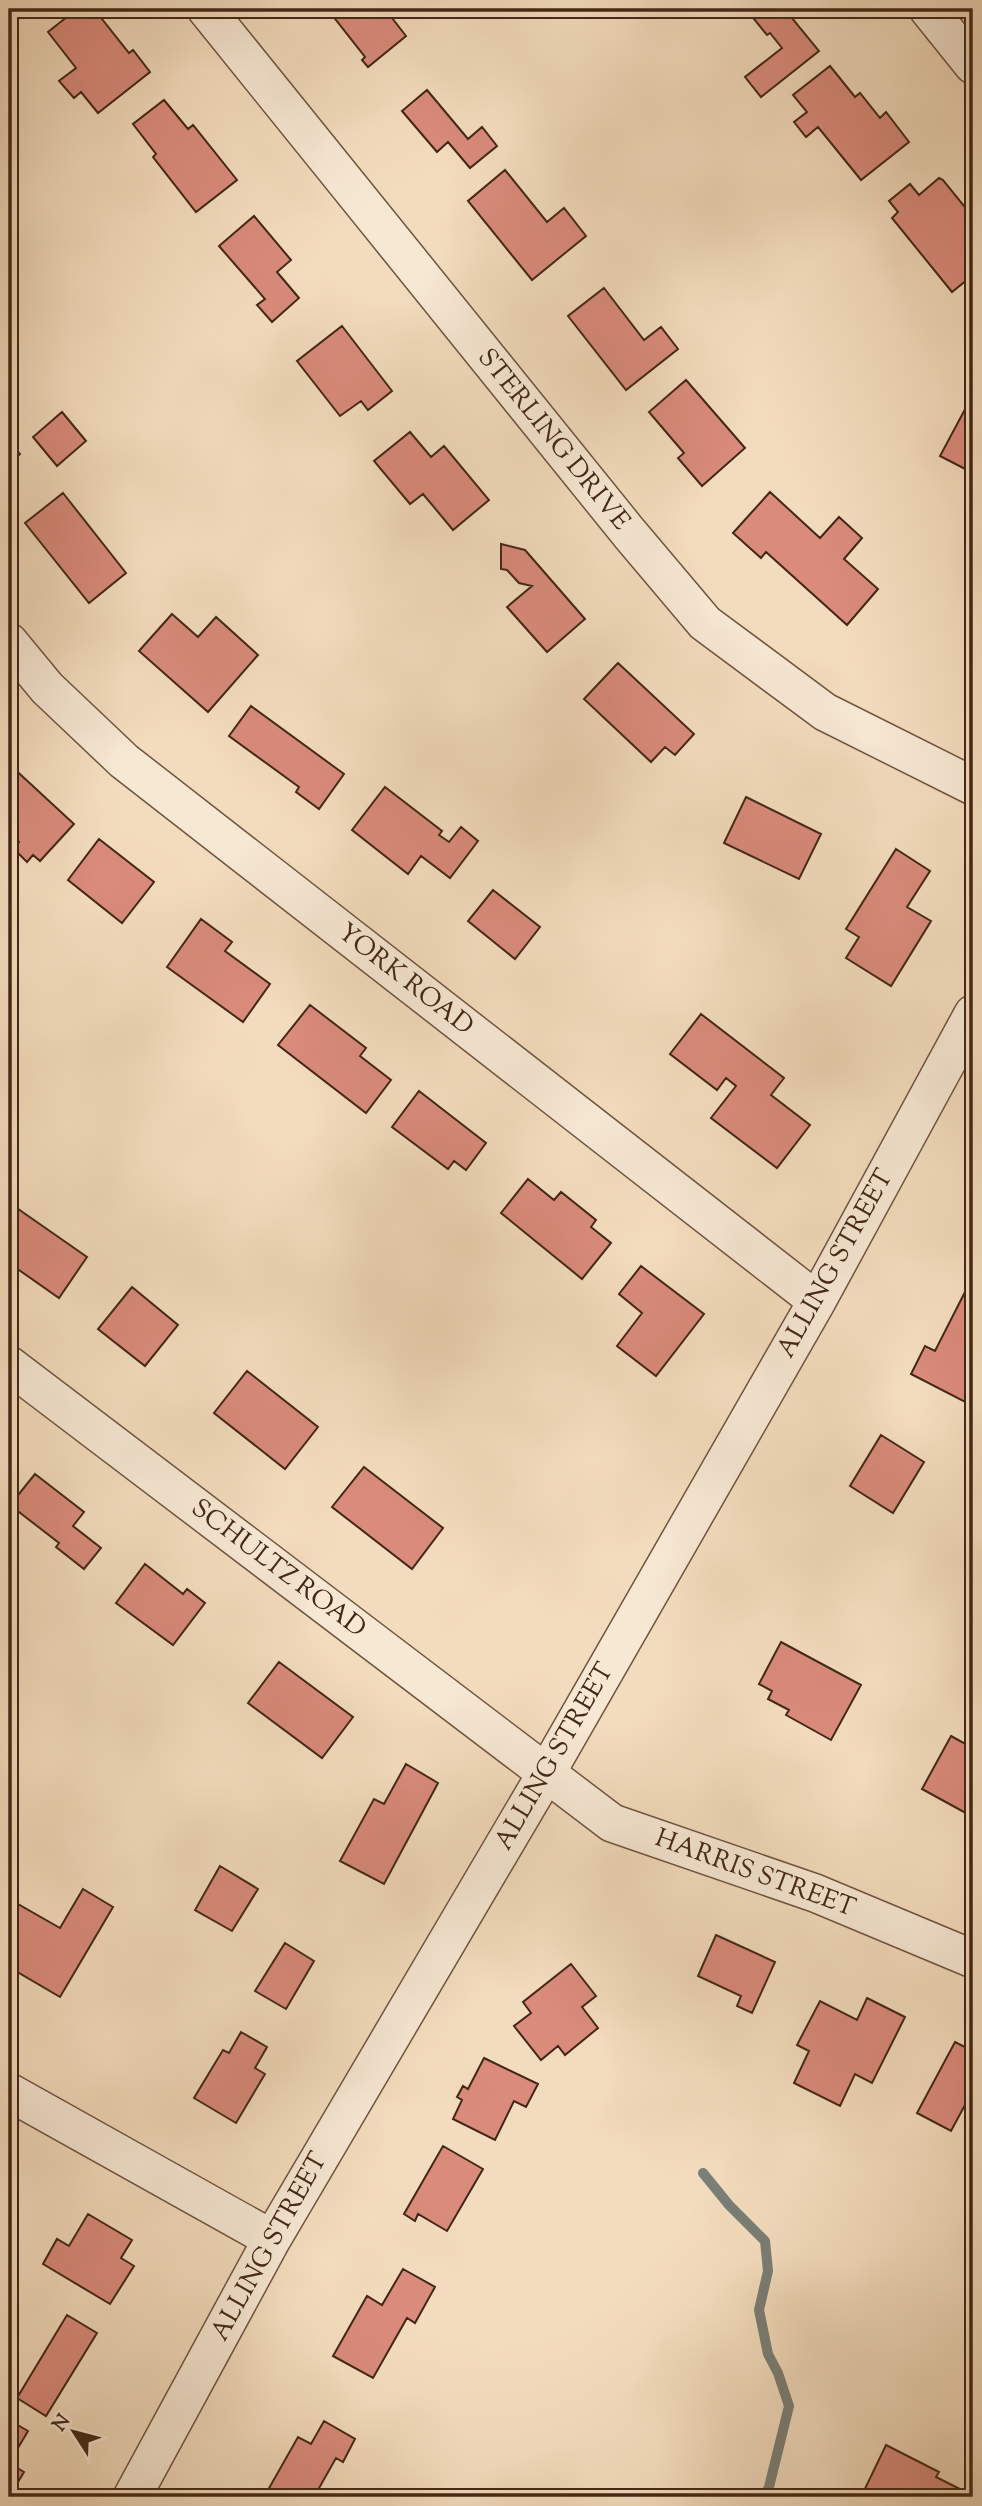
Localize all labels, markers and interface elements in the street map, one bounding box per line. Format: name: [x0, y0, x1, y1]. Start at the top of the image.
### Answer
street label: STERLING DRIVE: [468, 341, 638, 539]
street label: YORK ROAD: [329, 915, 481, 1045]
street label: ALLING STREET: [769, 1163, 903, 1365]
street label: SCHULTZ ROAD: [183, 1491, 373, 1647]
street label: ALLING STREET: [486, 1657, 624, 1857]
street label: HARRIS STREET: [650, 1821, 860, 1927]
street label: ALLING STREET: [203, 2146, 337, 2348]
north arrow: [38, 2398, 108, 2468]
text: N: [47, 2409, 78, 2438]

